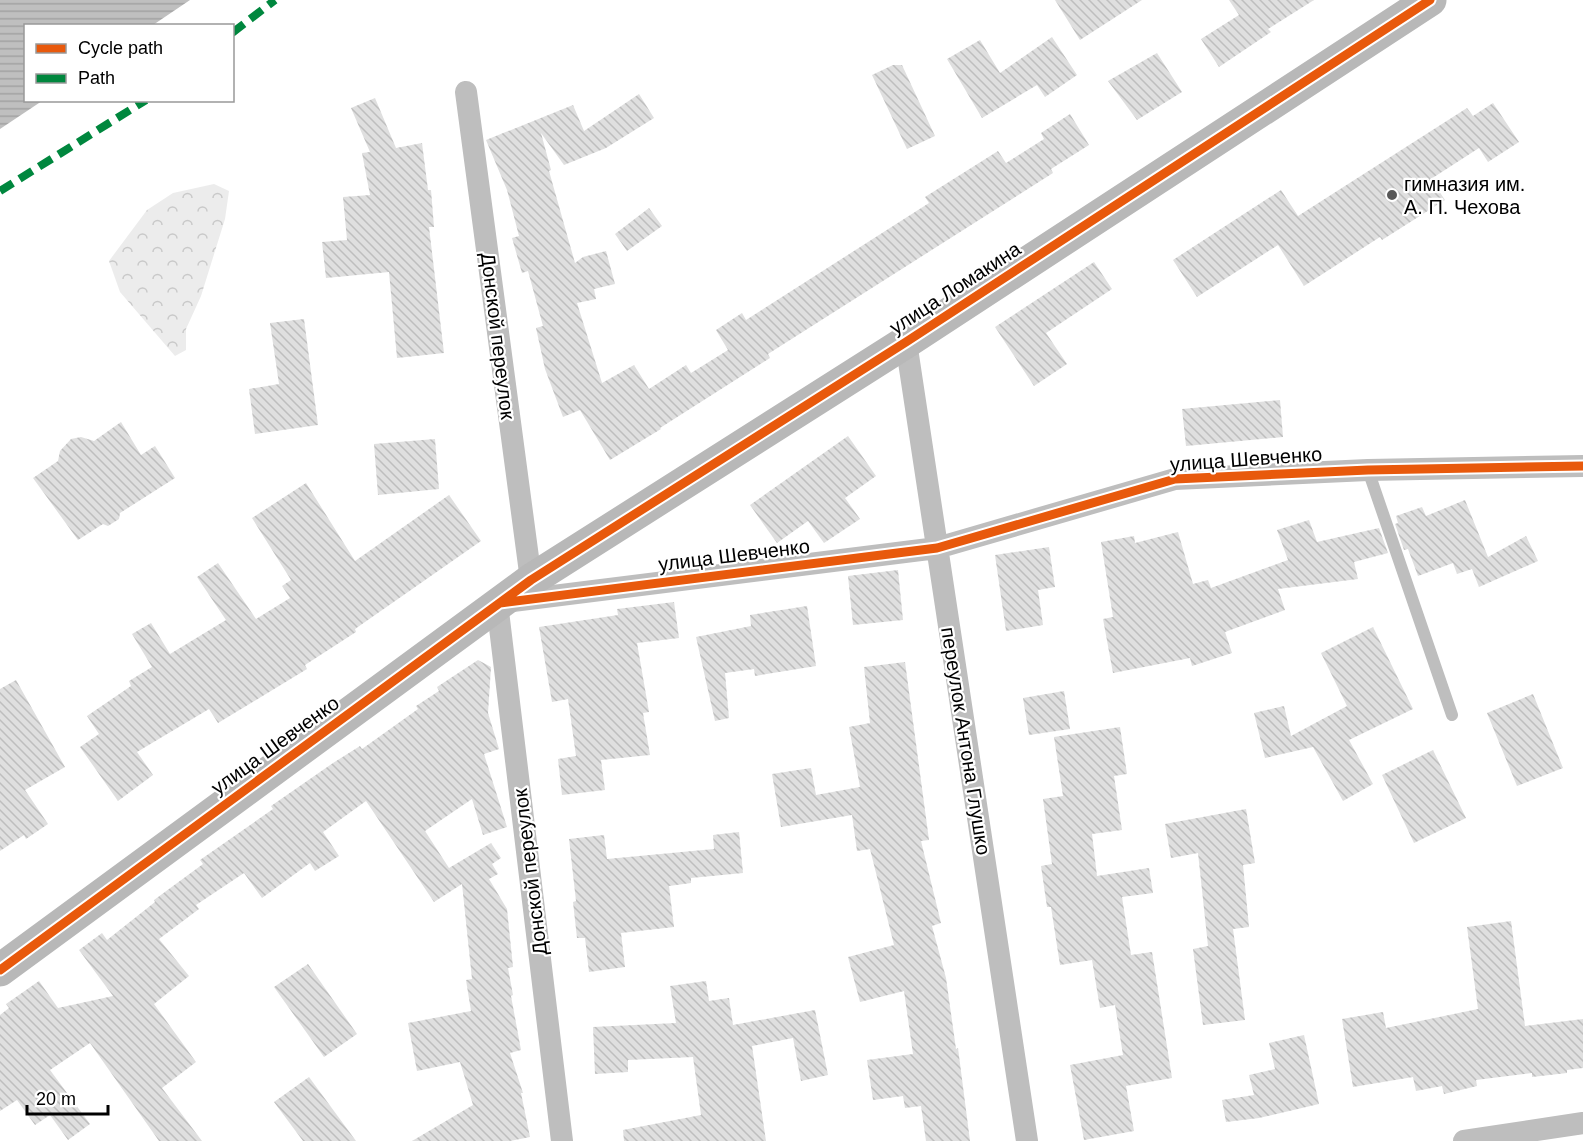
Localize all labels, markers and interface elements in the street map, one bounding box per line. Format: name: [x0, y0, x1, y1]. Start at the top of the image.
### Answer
legend: [24, 24, 234, 102]
text: Cycle path: [78, 38, 163, 58]
text: Path: [78, 68, 115, 88]
place label: гимназия им. А. П. Чехова: [1404, 173, 1525, 218]
marker: гимназия им. А. П. Чехова: [1385, 188, 1399, 202]
street label: улица Ломакина: [885, 237, 1025, 339]
street label: Донской переулок: [477, 251, 519, 421]
street label: улица Шевченко: [1169, 443, 1323, 475]
street label: улица Шевченко: [657, 535, 811, 575]
street label: переулок Антона Глушко: [937, 625, 995, 857]
street label: улица Шевченко: [207, 691, 343, 799]
street label: Донской переулок: [509, 787, 551, 957]
scale bar: [27, 1078, 108, 1116]
text: 20 m: [36, 1089, 76, 1109]

